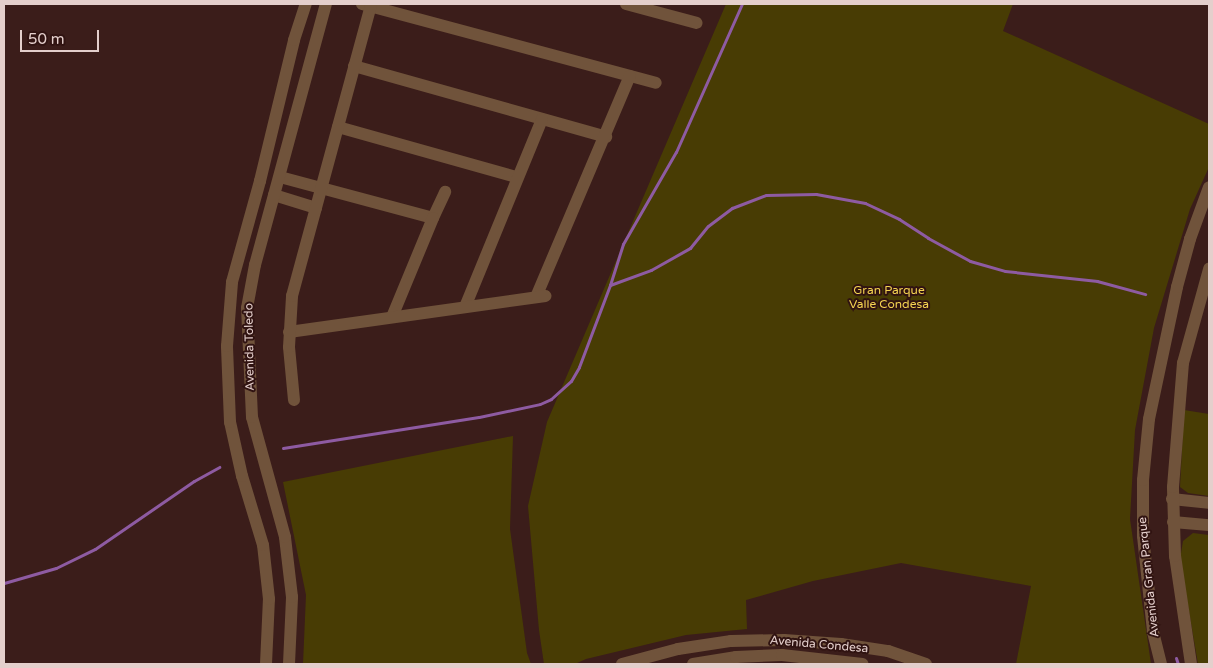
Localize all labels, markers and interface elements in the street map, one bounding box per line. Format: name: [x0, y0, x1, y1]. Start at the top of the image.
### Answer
scale bar: [22, 20, 101, 52]
text: 50 m: [28, 30, 65, 48]
park label: Gran Parque Valle Condesa: [849, 284, 929, 312]
street label: Avenida Toledo: [242, 303, 258, 391]
street label: Avenida Gran Parque: [1136, 516, 1162, 638]
street label: Avenida Condesa: [769, 634, 869, 656]

